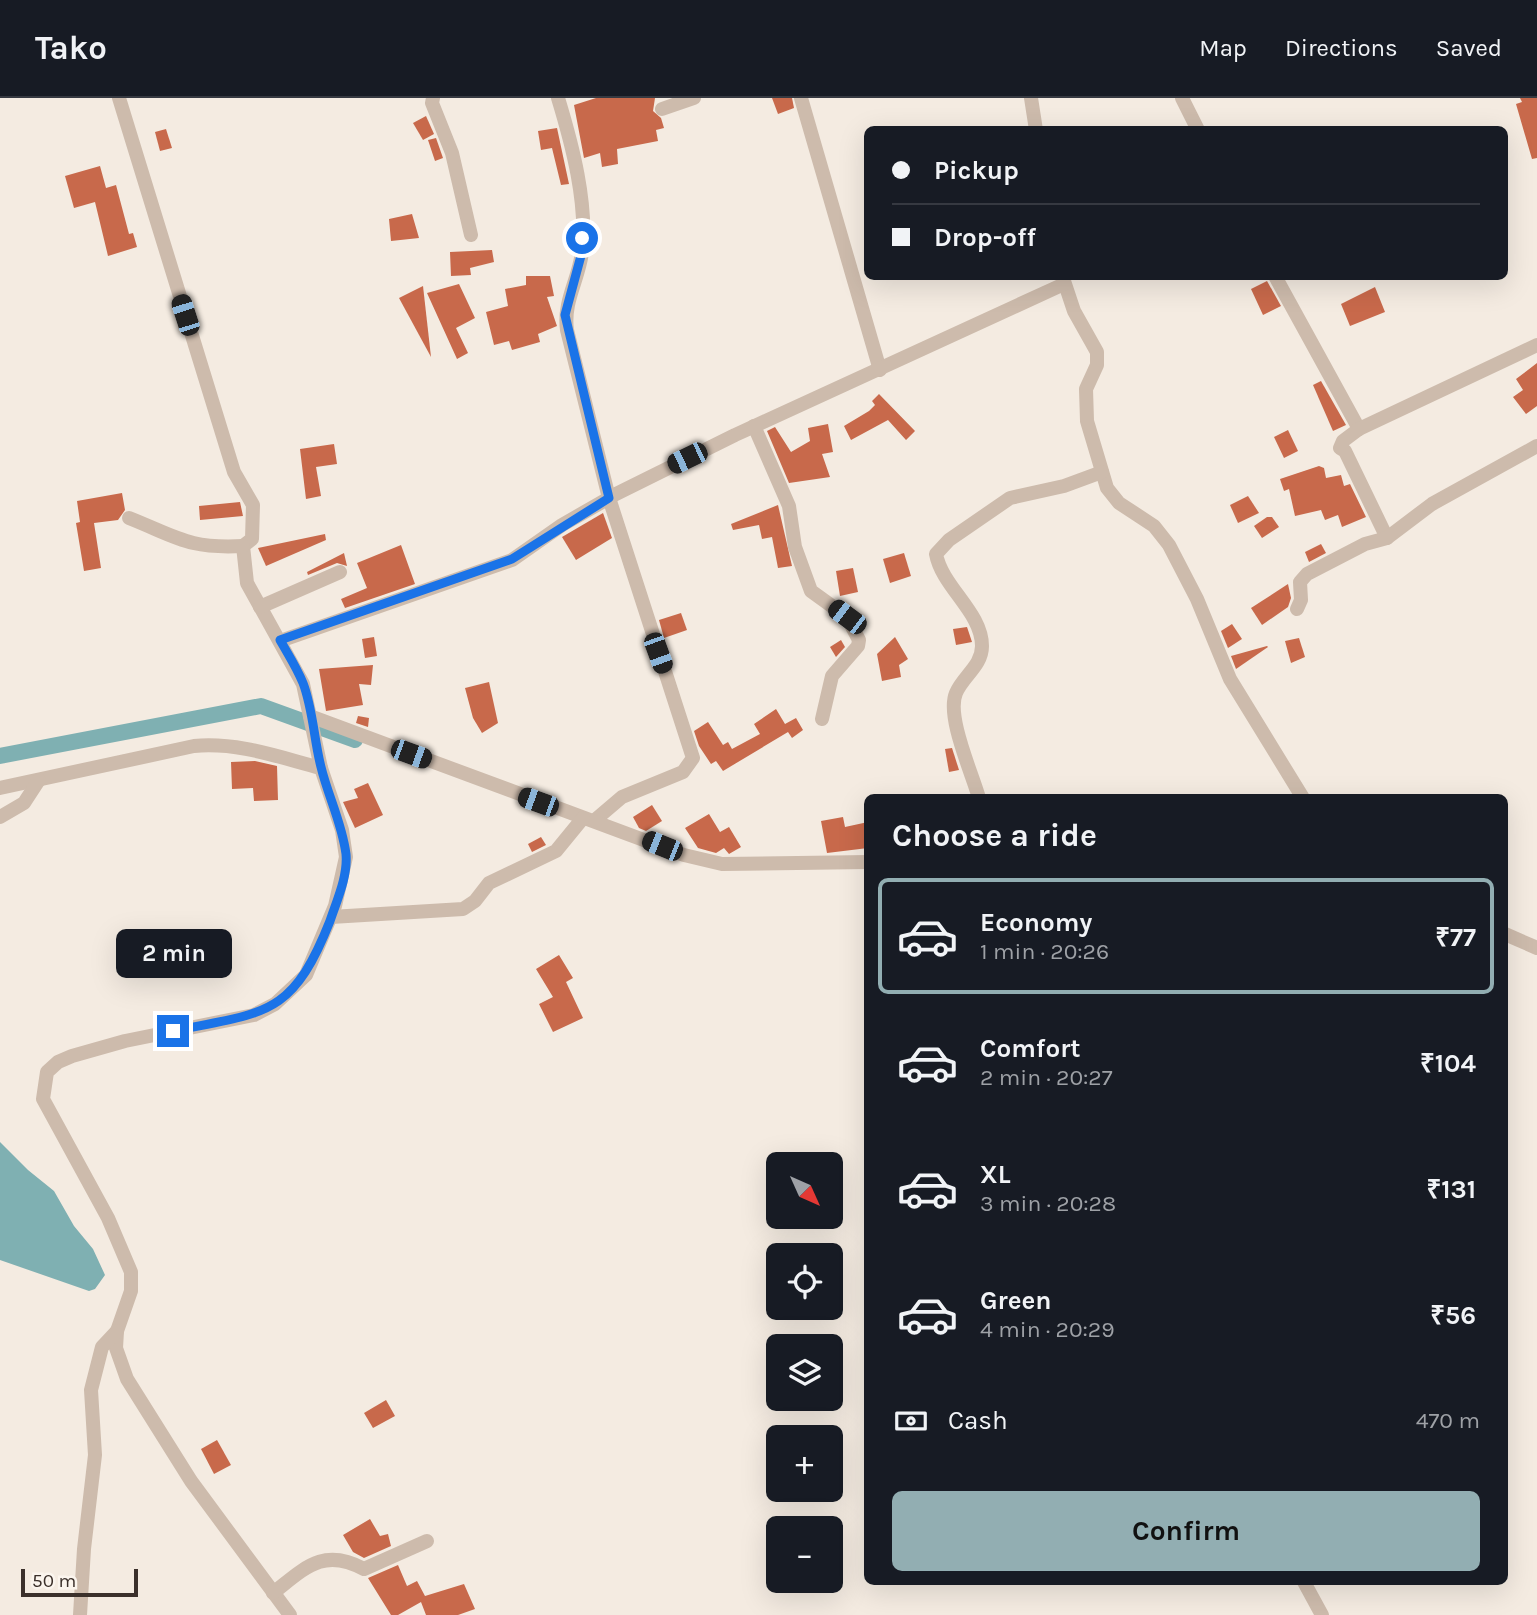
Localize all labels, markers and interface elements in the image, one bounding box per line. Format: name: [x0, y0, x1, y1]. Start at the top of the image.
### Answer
text: Tako: [35, 29, 107, 67]
text: Map: [1199, 34, 1247, 62]
text: Directions: [1285, 34, 1398, 62]
text: Saved: [1436, 34, 1502, 62]
text: Pickup: [934, 155, 1019, 186]
route start: [566, 222, 598, 254]
text: Drop-off: [934, 222, 1036, 253]
car: [169, 292, 202, 338]
car: [664, 439, 711, 477]
car: [824, 596, 871, 638]
car: [641, 630, 676, 676]
car: [388, 737, 435, 771]
car: [515, 785, 562, 819]
text: Choose a ride: [892, 817, 1097, 854]
car: [639, 828, 686, 864]
icon: car: [896, 905, 959, 968]
text: Economy: [980, 907, 1092, 938]
text: ₹77: [1435, 922, 1476, 953]
callout: 2 min: [115, 930, 231, 978]
text: 1 min · 20:26: [980, 938, 1109, 965]
text: 2 min: [142, 940, 206, 967]
route end: [157, 1015, 189, 1047]
icon: car: [896, 1031, 959, 1094]
text: Comfort: [980, 1033, 1081, 1064]
text: ₹104: [1420, 1048, 1476, 1079]
text: 2 min · 20:27: [980, 1064, 1112, 1091]
north arrow: [766, 1152, 844, 1228]
map controls: [766, 1152, 843, 1593]
icon: car: [896, 1157, 959, 1220]
text: XL: [980, 1159, 1011, 1190]
text: ₹131: [1426, 1174, 1476, 1205]
text: 3 min · 20:28: [980, 1190, 1116, 1217]
button: locate: [766, 1243, 843, 1320]
icon: car: [896, 1283, 959, 1346]
text: Green: [980, 1285, 1052, 1316]
text: ₹56: [1430, 1300, 1476, 1331]
text: 4 min · 20:29: [980, 1316, 1115, 1343]
button: layers: [766, 1334, 843, 1411]
icon: cash: [892, 1402, 930, 1440]
text: Cash: [948, 1405, 1008, 1436]
text: 470 m: [1416, 1407, 1480, 1434]
button: +: [766, 1425, 843, 1502]
button: Confirm: [892, 1491, 1480, 1571]
button: −: [766, 1516, 843, 1593]
scale bar: [21, 1566, 138, 1598]
text: 50 m: [32, 1570, 76, 1592]

